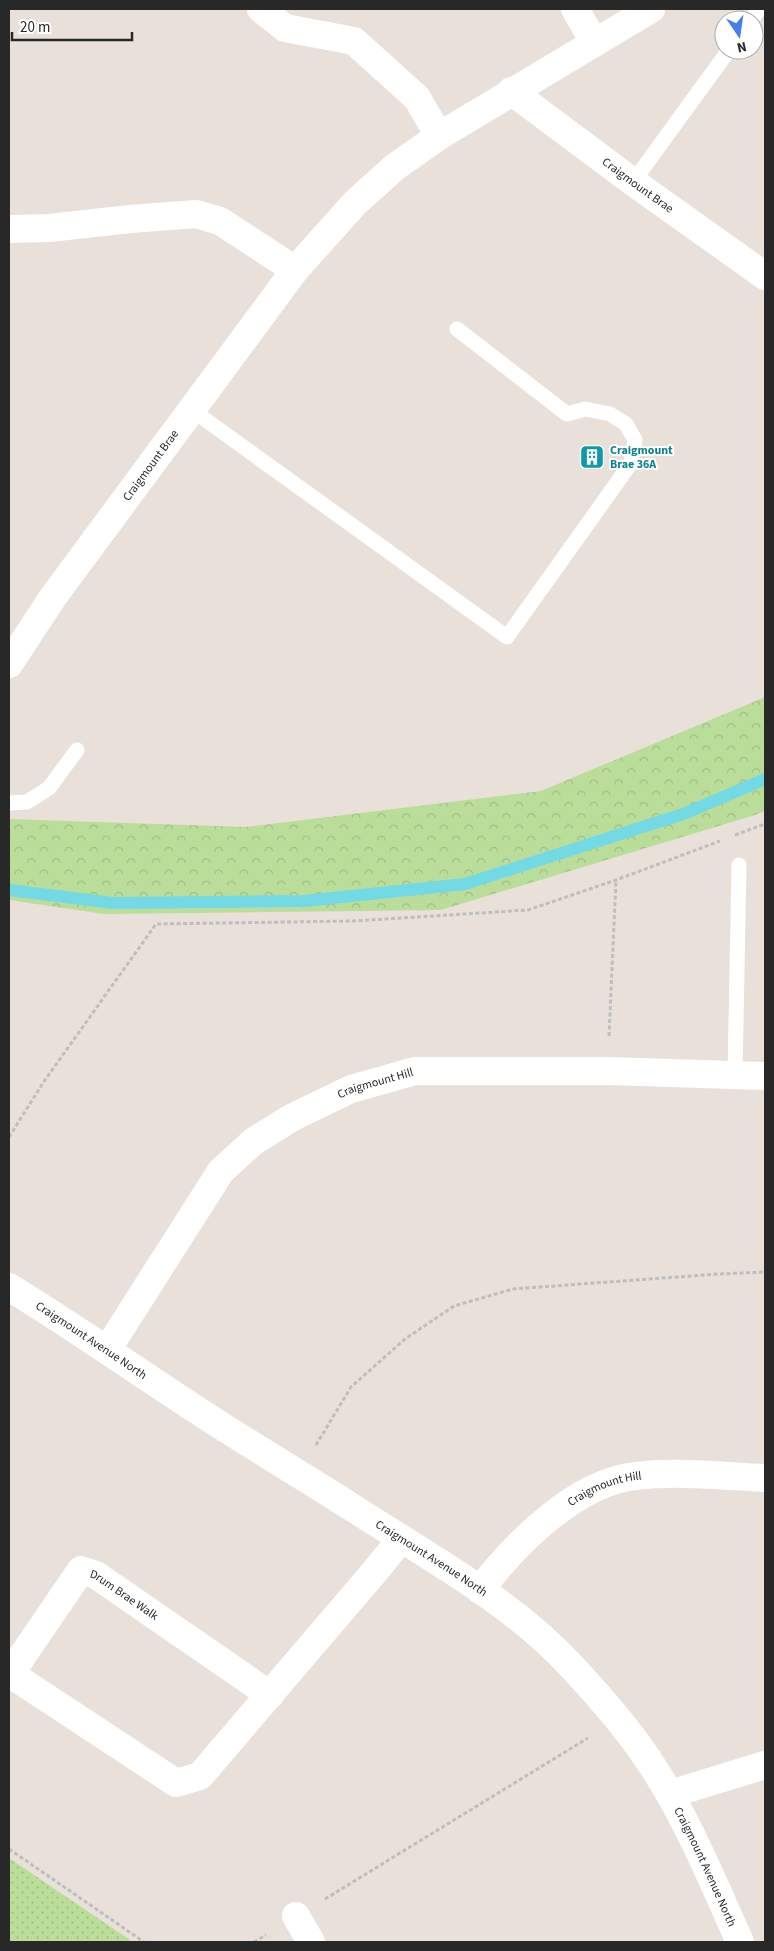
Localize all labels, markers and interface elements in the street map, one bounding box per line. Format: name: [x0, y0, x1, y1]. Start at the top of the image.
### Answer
scale bar: [12, 10, 132, 42]
north arrow: [714, 10, 764, 60]
text: 20 m: [20, 17, 50, 38]
text: N: [735, 36, 748, 57]
street label: Craigmount Brae: [599, 153, 677, 217]
street label: Craigmount Brae: [118, 426, 183, 504]
place label: Craigmount Brae 36A: [610, 442, 673, 473]
building icon: Craigmount Brae 36A: [579, 444, 605, 470]
street label: Craigmount Hill: [334, 1063, 415, 1103]
street label: Craigmount Avenue North: [32, 1297, 150, 1383]
street label: Craigmount Hill: [564, 1467, 642, 1510]
street label: Craigmount Avenue North: [372, 1516, 491, 1601]
street label: Drum Brae Walk: [88, 1565, 162, 1624]
street label: Craigmount Avenue North: [670, 1804, 741, 1929]

